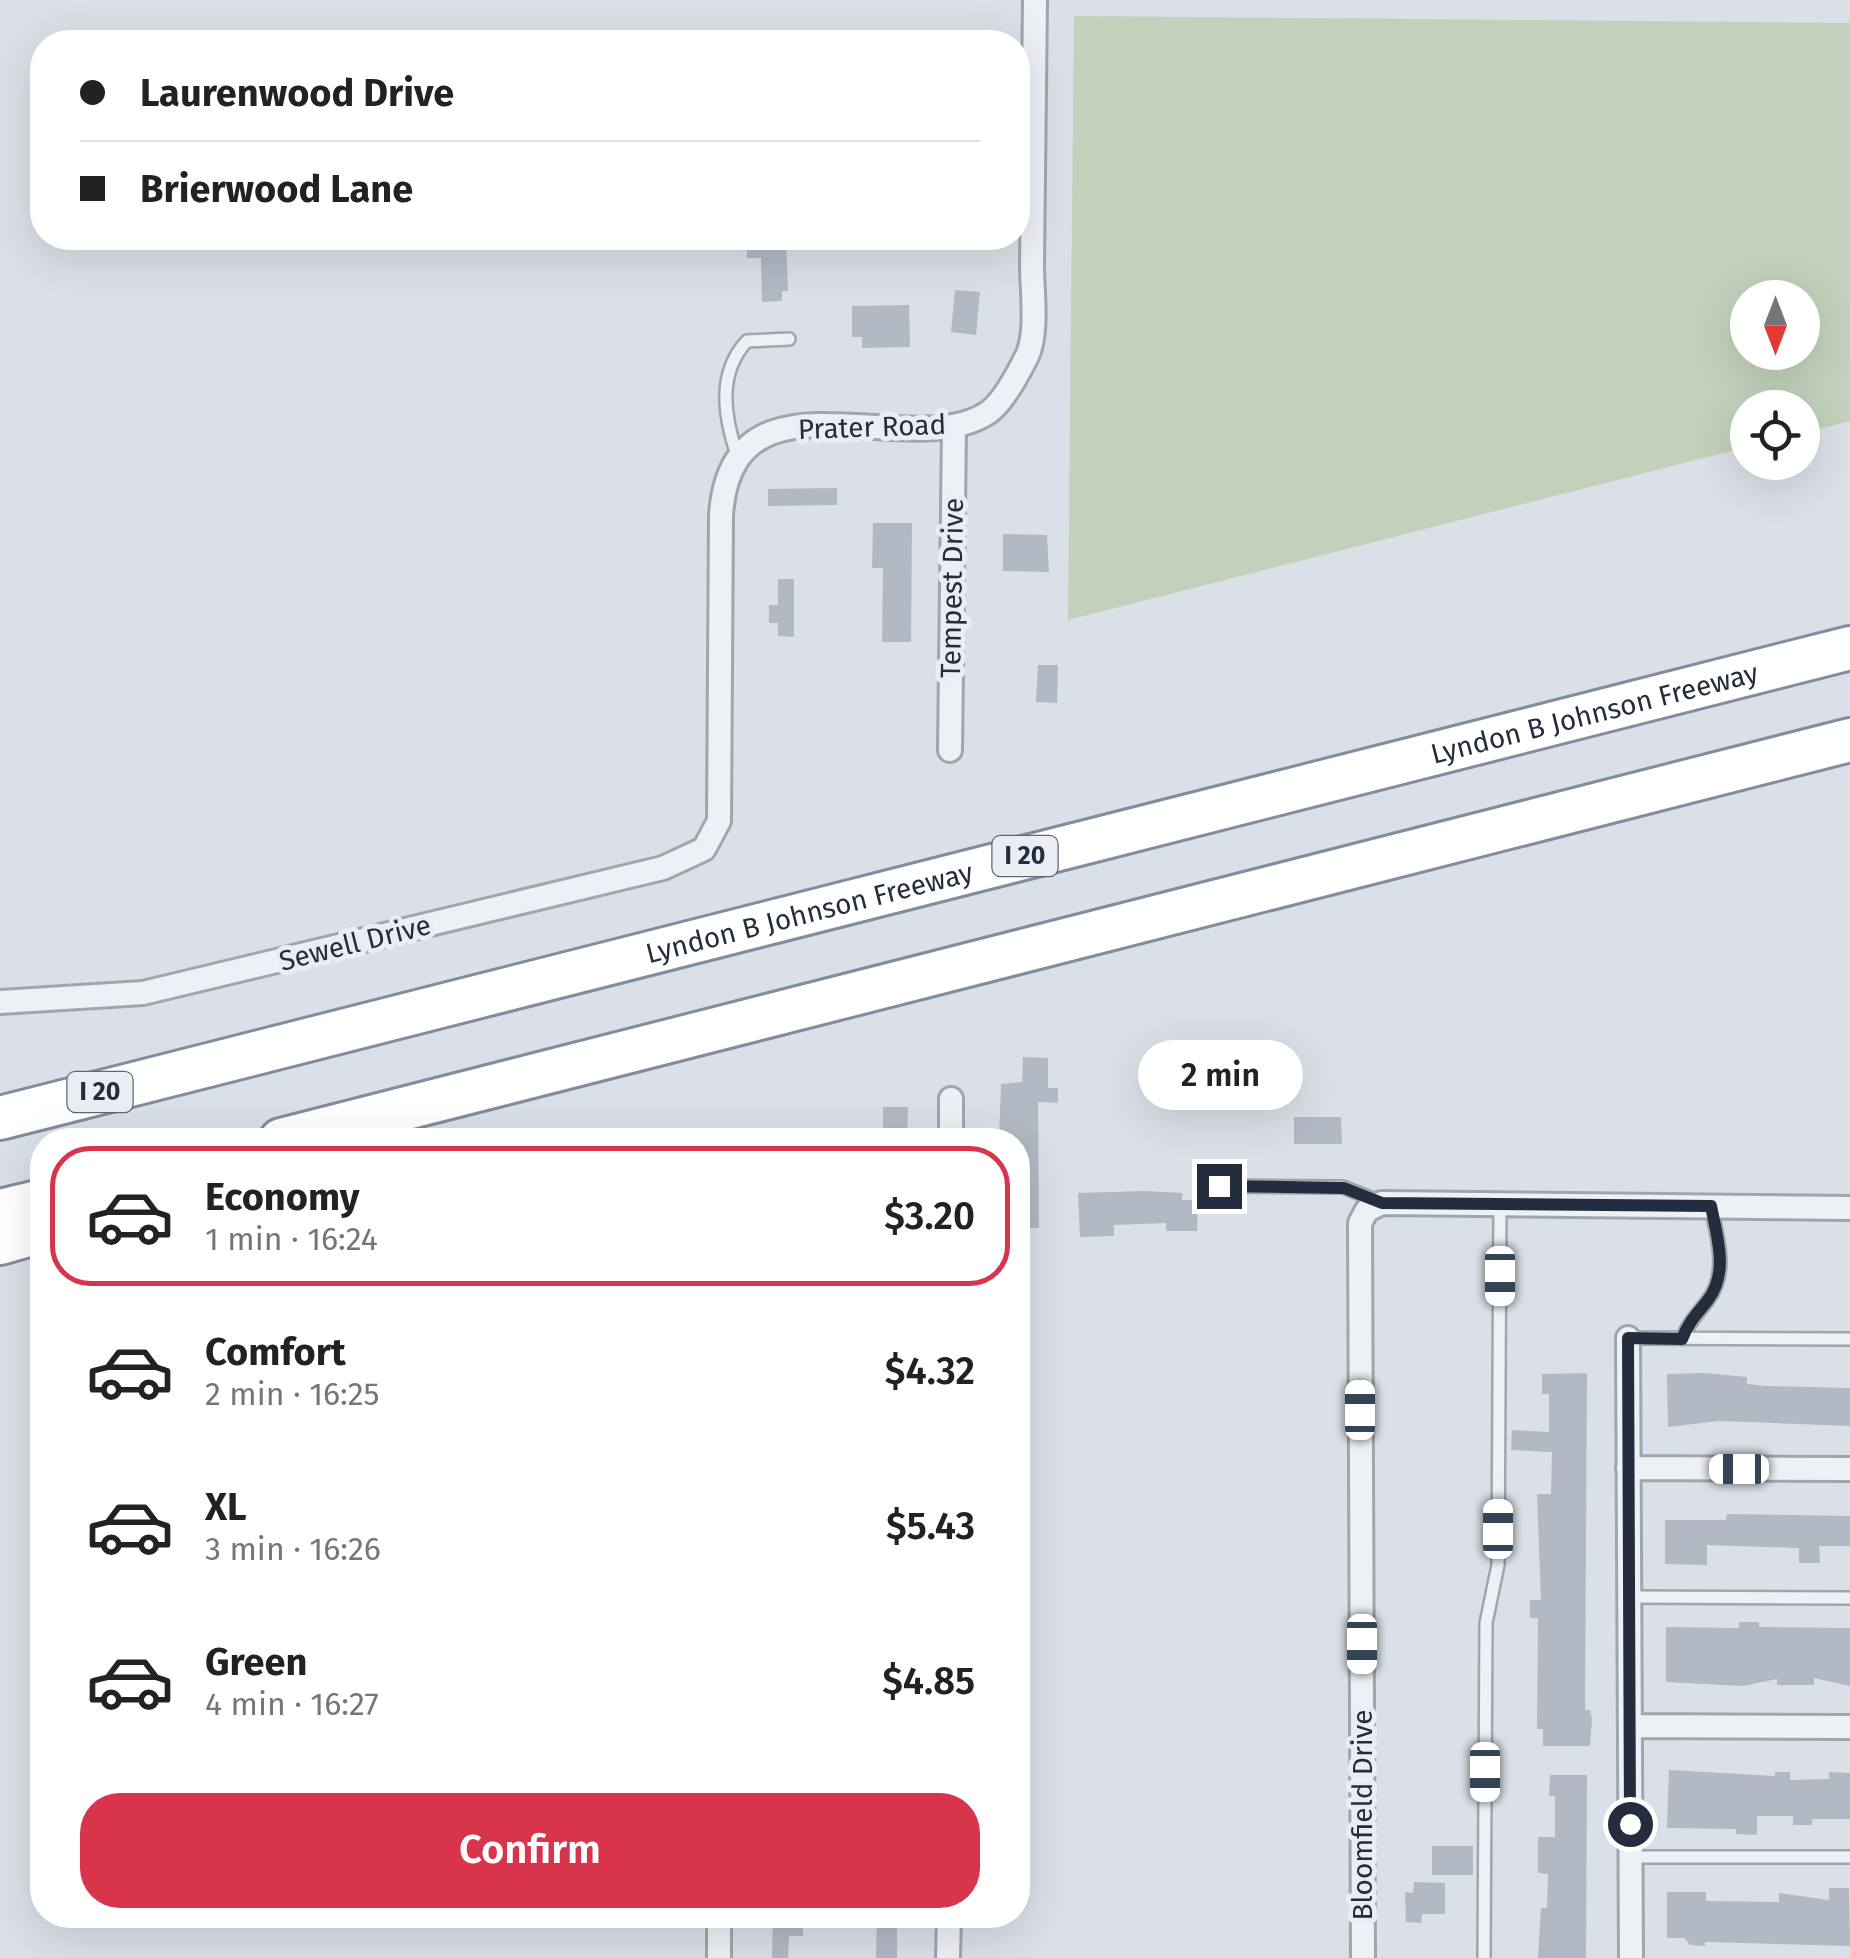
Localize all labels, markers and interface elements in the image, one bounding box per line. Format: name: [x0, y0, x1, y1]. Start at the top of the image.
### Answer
text: Laurenwood Drive: [140, 70, 454, 116]
text: Brierwood Lane: [140, 166, 413, 212]
north arrow: [1730, 280, 1820, 370]
map controls: [1730, 280, 1820, 480]
button: locate: [1730, 390, 1820, 480]
street label: Prater Road: [797, 408, 947, 446]
street label: Tempest Drive: [934, 498, 970, 678]
street label: Lyndon B Johnson Freeway: [1427, 656, 1762, 770]
road number: I 20: [992, 836, 1058, 876]
street label: Lyndon B Johnson Freeway: [642, 855, 977, 970]
street label: Sewell Drive: [276, 908, 434, 978]
callout: 2 min: [1136, 1041, 1302, 1111]
text: 2 min: [1181, 1056, 1260, 1094]
road number: I 20: [68, 1072, 132, 1112]
route end: [1197, 1164, 1242, 1209]
icon: car: [85, 1171, 175, 1261]
text: Economy: [205, 1174, 360, 1220]
text: $3.20: [884, 1193, 975, 1239]
text: 1 min · 16:24: [205, 1220, 378, 1258]
car: [1485, 1246, 1515, 1306]
icon: car: [85, 1326, 175, 1416]
text: Comfort: [205, 1329, 346, 1375]
text: $4.32: [885, 1348, 975, 1394]
text: 2 min · 16:25: [205, 1375, 380, 1413]
car: [1345, 1380, 1375, 1440]
car: [1709, 1454, 1769, 1484]
icon: car: [85, 1481, 175, 1571]
text: XL: [205, 1484, 247, 1530]
car: [1483, 1499, 1513, 1559]
text: $5.43: [886, 1503, 975, 1549]
text: 3 min · 16:26: [205, 1530, 381, 1568]
car: [1347, 1614, 1377, 1674]
icon: car: [85, 1636, 175, 1726]
text: Green: [205, 1639, 308, 1685]
text: $4.85: [882, 1658, 975, 1704]
text: 4 min · 16:27: [205, 1685, 379, 1723]
street label: Bloomfield Drive: [1346, 1709, 1379, 1921]
car: [1470, 1742, 1500, 1802]
button: Confirm: [80, 1793, 980, 1908]
route start: [1608, 1802, 1653, 1847]

